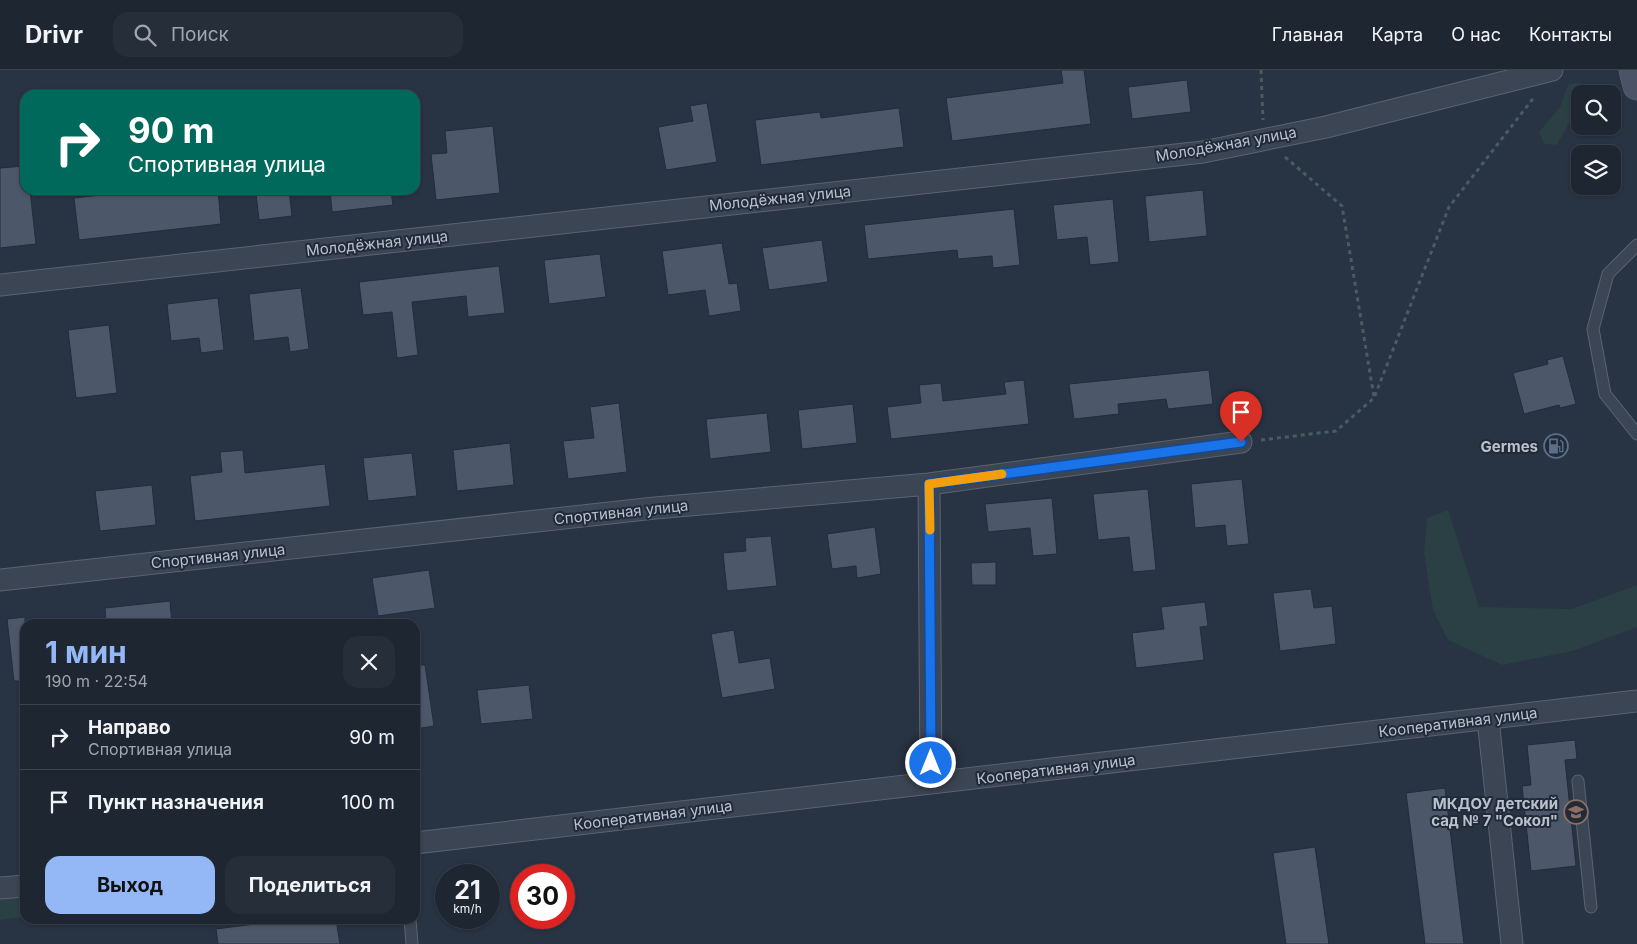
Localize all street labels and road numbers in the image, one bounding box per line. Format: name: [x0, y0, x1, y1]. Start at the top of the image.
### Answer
street label: Молодёжная улица: [1154, 122, 1298, 166]
street label: Молодёжная улица: [708, 181, 852, 215]
street label: Молодёжная улица: [305, 226, 449, 260]
street label: Спортивная улица: [553, 495, 689, 529]
street label: Спортивная улица: [150, 539, 286, 573]
street label: Кооперативная улица: [1378, 703, 1538, 741]
street label: Кооперативная улица: [976, 750, 1136, 788]
street label: Кооперативная улица: [573, 796, 733, 834]

